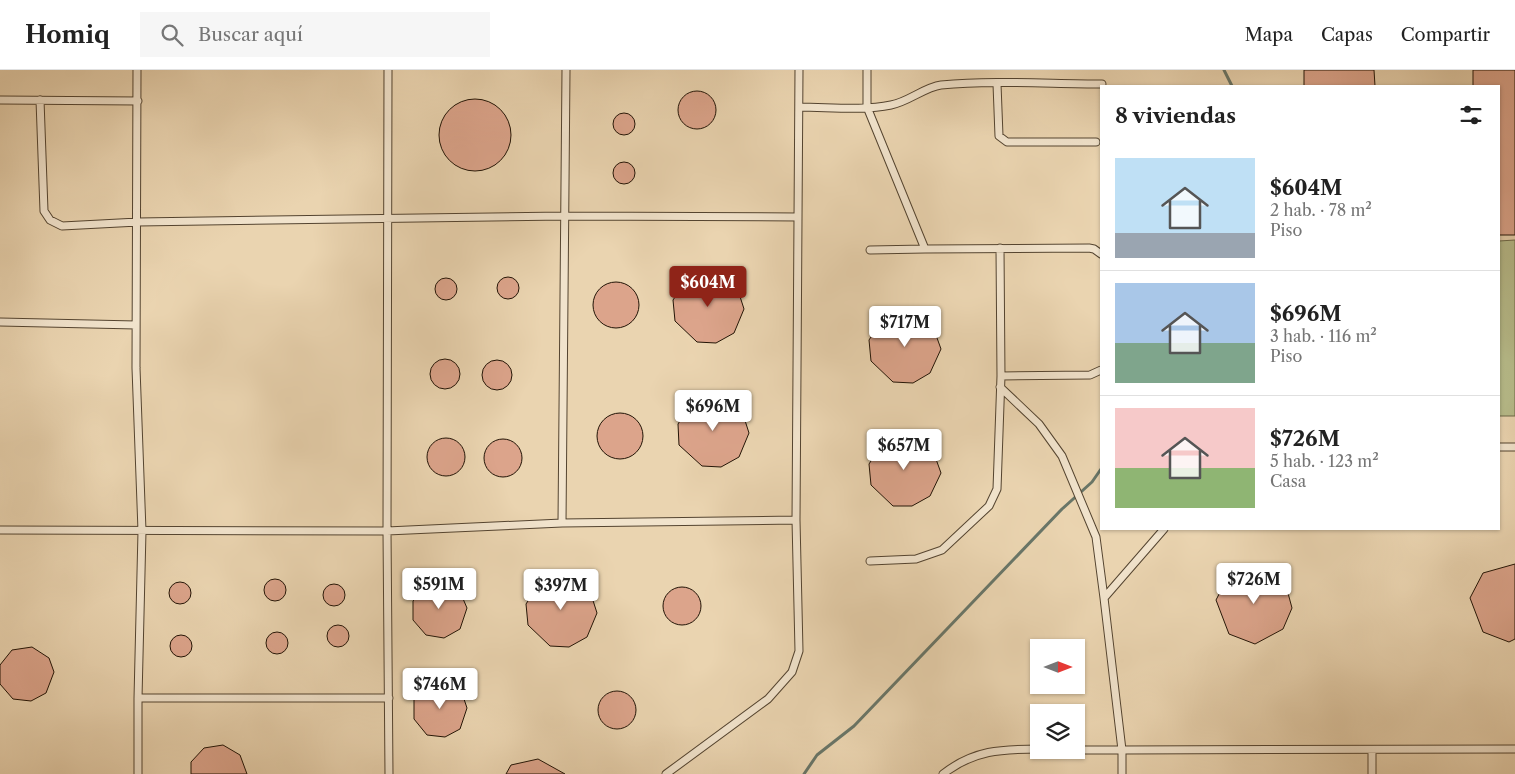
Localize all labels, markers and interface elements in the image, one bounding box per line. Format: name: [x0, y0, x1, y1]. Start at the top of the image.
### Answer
search box: [140, 12, 490, 57]
text: Homiq: [25, 20, 110, 49]
icon: search: [158, 21, 186, 49]
text: Buscar aquí: [198, 23, 303, 46]
text: Mapa: [1245, 24, 1293, 46]
text: Capas: [1321, 24, 1373, 46]
text: Compartir: [1401, 24, 1490, 46]
icon: filters: [1457, 101, 1485, 129]
text: 8 viviendas: [1115, 103, 1236, 128]
text: $604M: [1270, 175, 1342, 200]
icon: home: [1155, 178, 1215, 238]
text: 2 hab. · 78 m²: [1270, 200, 1372, 220]
text: Piso: [1270, 220, 1302, 240]
pin: $604M: [673, 266, 743, 308]
text: $604M: [680, 272, 736, 292]
text: $696M: [1270, 301, 1342, 326]
icon: home: [1155, 303, 1215, 363]
pin: $717M: [870, 306, 940, 348]
text: $717M: [880, 312, 930, 332]
text: 3 hab. · 116 m²: [1270, 326, 1377, 346]
text: Piso: [1270, 346, 1302, 366]
pin: $696M: [678, 390, 748, 432]
text: $696M: [686, 396, 740, 416]
text: $726M: [1270, 426, 1340, 451]
pin: $657M: [869, 428, 939, 471]
icon: home: [1155, 428, 1215, 488]
text: $657M: [878, 435, 930, 455]
text: 5 hab. · 123 m²: [1270, 451, 1379, 471]
text: Casa: [1270, 471, 1306, 491]
pin: $726M: [1219, 562, 1289, 605]
pin: $591M: [404, 568, 474, 610]
pin: $397M: [526, 568, 596, 611]
text: $726M: [1227, 569, 1281, 589]
text: $591M: [413, 574, 465, 594]
text: $397M: [535, 575, 587, 595]
north arrow: [1030, 639, 1085, 694]
map controls: [1030, 639, 1085, 759]
pin: $746M: [405, 668, 475, 710]
text: $746M: [414, 674, 466, 694]
button: layers: [1030, 704, 1085, 759]

